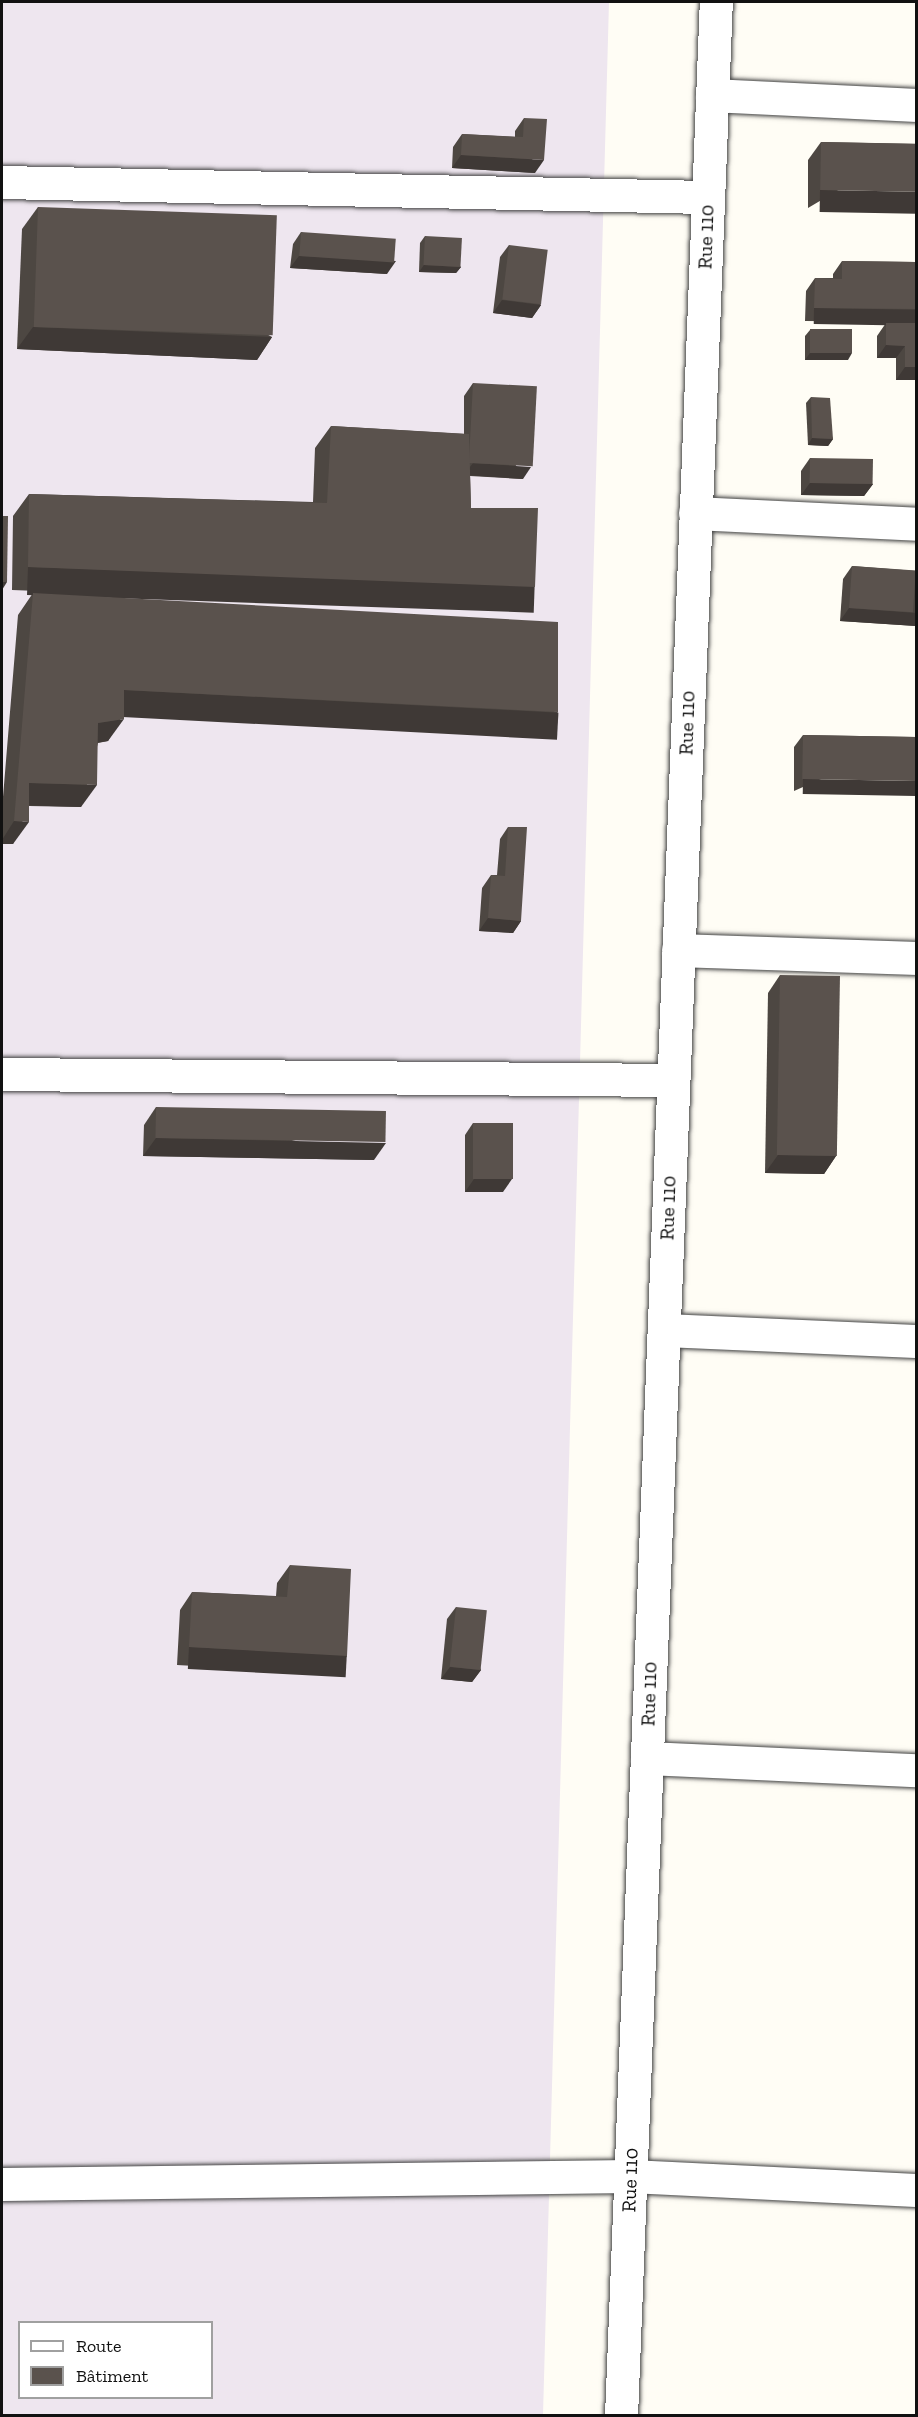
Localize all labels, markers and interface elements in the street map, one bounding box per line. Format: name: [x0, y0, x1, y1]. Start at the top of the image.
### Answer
street label: Rue 110: [693, 204, 719, 270]
street label: Rue 110: [674, 690, 700, 756]
street label: Rue 110: [655, 1175, 681, 1241]
street label: Rue 110: [636, 1661, 662, 1727]
street label: Rue 110: [617, 2147, 643, 2213]
legend: [18, 2321, 213, 2399]
text: Route: [76, 2335, 121, 2357]
text: Bâtiment: [76, 2365, 148, 2387]

